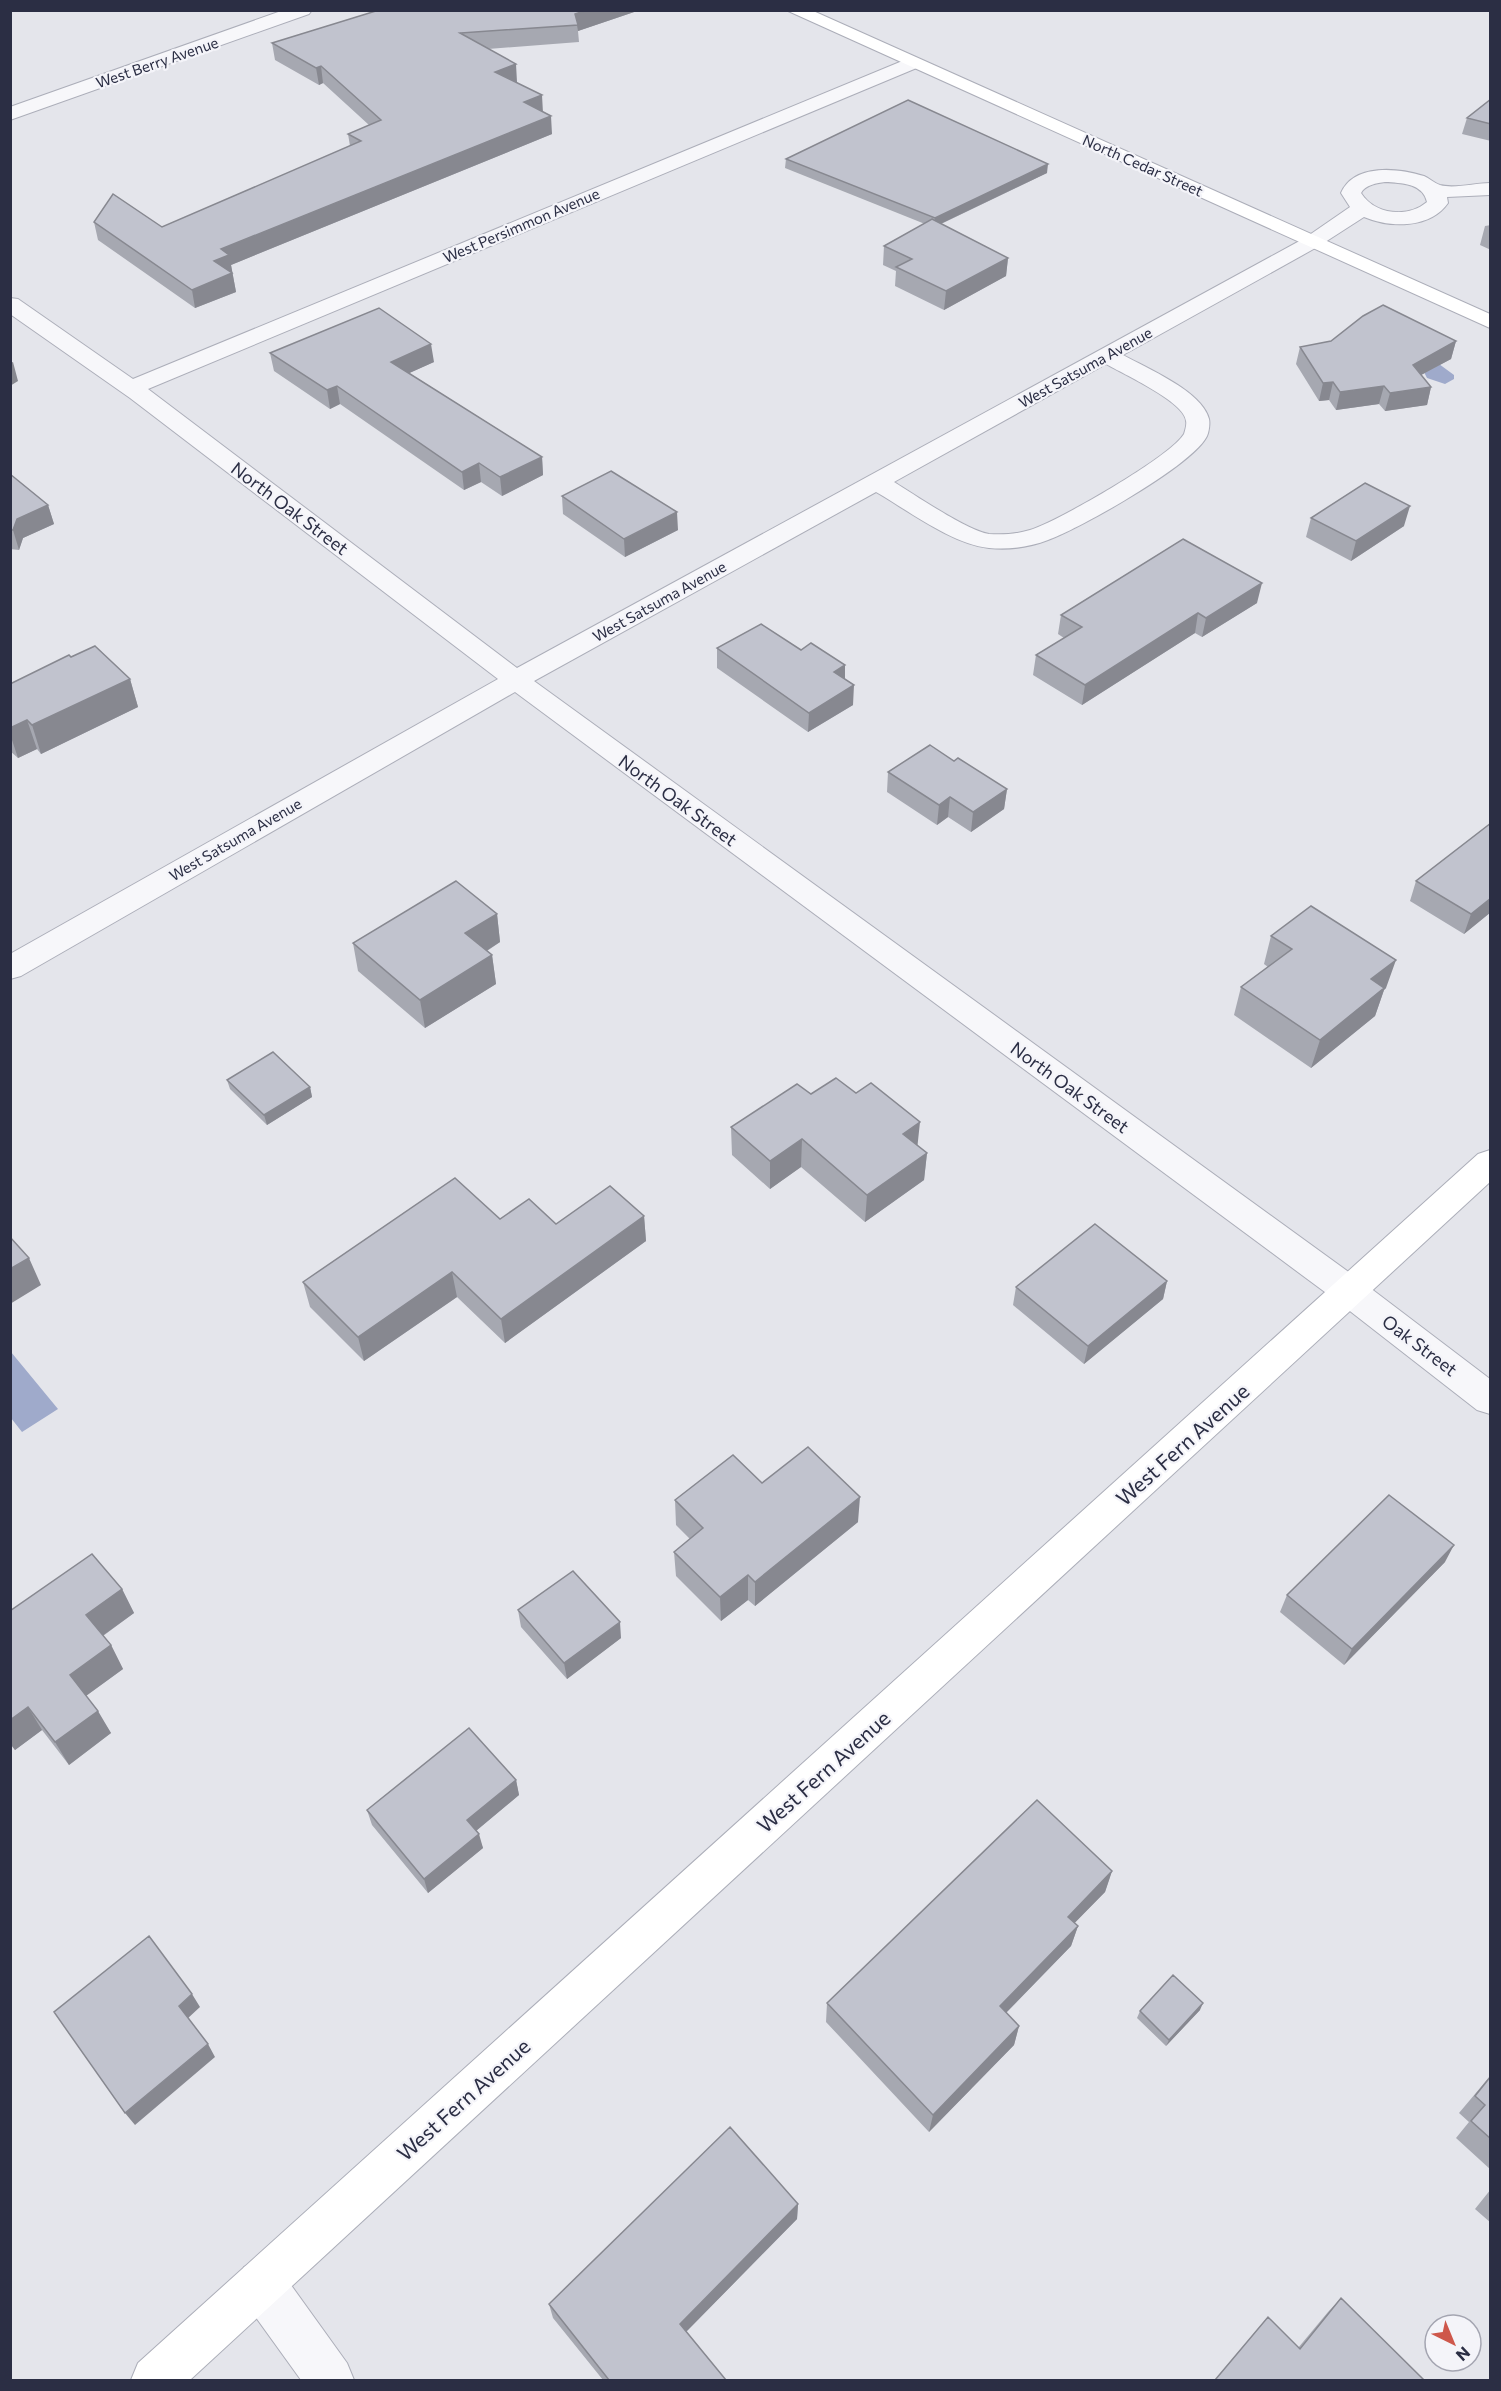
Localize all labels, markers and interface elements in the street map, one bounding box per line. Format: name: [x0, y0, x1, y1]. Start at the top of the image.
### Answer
street label: West Berry Avenue: [93, 33, 221, 91]
street label: North Cedar Street: [1080, 130, 1206, 200]
street label: West Persimmon Avenue: [440, 184, 602, 266]
street label: West Satsuma Avenue: [1015, 323, 1155, 411]
street label: North Oak Street: [227, 457, 353, 559]
street label: West Satsuma Avenue: [589, 557, 729, 645]
street label: North Oak Street: [615, 750, 741, 850]
street label: West Satsuma Avenue: [166, 794, 304, 884]
street label: North Oak Street: [1007, 1037, 1133, 1137]
street label: Oak Street: [1378, 1310, 1462, 1380]
street label: West Fern Avenue: [1110, 1378, 1254, 1510]
street label: West Fern Avenue: [751, 1705, 895, 1837]
street label: West Fern Avenue: [391, 2033, 535, 2165]
north arrow: [1423, 2313, 1483, 2373]
text: N: [1453, 2343, 1474, 2365]

